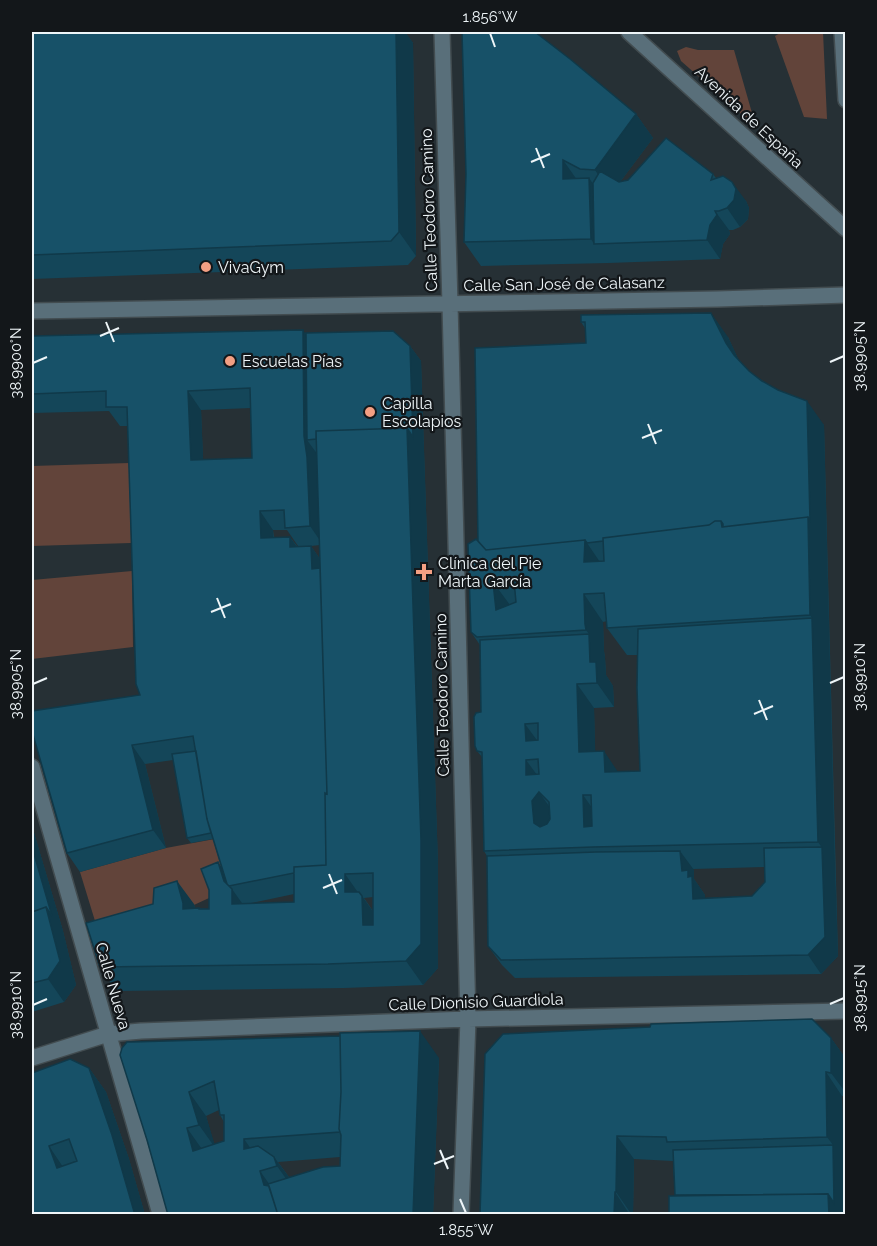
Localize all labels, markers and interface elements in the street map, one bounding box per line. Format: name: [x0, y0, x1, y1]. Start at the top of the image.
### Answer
text: 1.856°W: [462, 8, 518, 26]
street label: Avenida de España: [691, 62, 807, 172]
street label: Calle Teodoro Camino: [417, 128, 441, 292]
place label: VivaGym: [218, 258, 284, 277]
marker: VivaGym: [199, 260, 213, 274]
street label: Calle San José de Calasanz: [463, 273, 665, 295]
text: 38.9905°N: [851, 321, 869, 391]
text: 38.9900°N: [7, 328, 25, 398]
place label: Escuelas Pías: [242, 352, 342, 371]
marker: Escuelas Pías: [223, 354, 237, 368]
place label: Capilla Escolapios: [382, 394, 462, 431]
marker: Capilla Escolapios: [363, 405, 377, 419]
place label: Clínica del Pie Marta García: [438, 554, 541, 591]
marker: Clínica del Pie Marta García: [415, 563, 433, 581]
street label: Calle Teodoro Camino: [431, 613, 453, 777]
text: 38.9910°N: [851, 643, 869, 711]
text: 38.9905°N: [7, 649, 25, 719]
street label: Calle Nueva: [91, 940, 135, 1032]
text: 38.9915°N: [851, 964, 869, 1032]
text: 38.9910°N: [7, 971, 25, 1039]
street label: Calle Dionisio Guardiola: [388, 989, 564, 1015]
text: 1.855°W: [439, 1221, 493, 1239]

